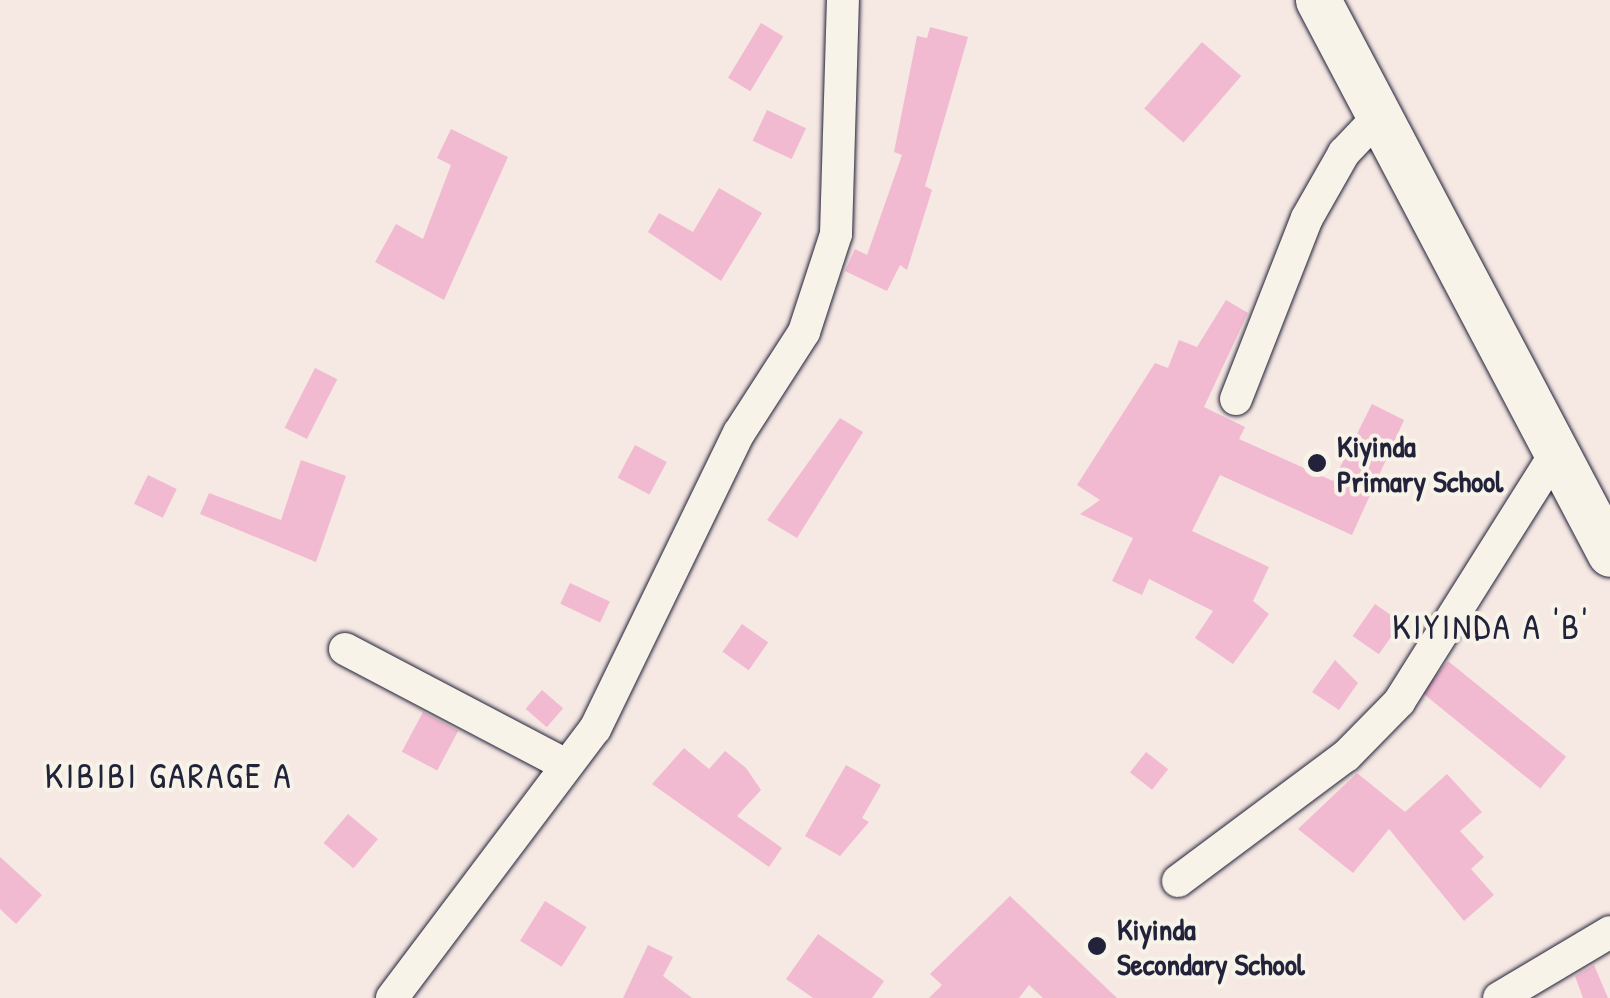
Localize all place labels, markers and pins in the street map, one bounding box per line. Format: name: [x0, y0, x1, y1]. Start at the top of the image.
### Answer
place label: Kiyinda Primary School: [1337, 428, 1503, 498]
marker: Kiyinda Primary School: [1306, 452, 1328, 474]
place label: Kiyinda Secondary School: [1117, 911, 1305, 982]
marker: Kiyinda Secondary School: [1086, 935, 1108, 957]

